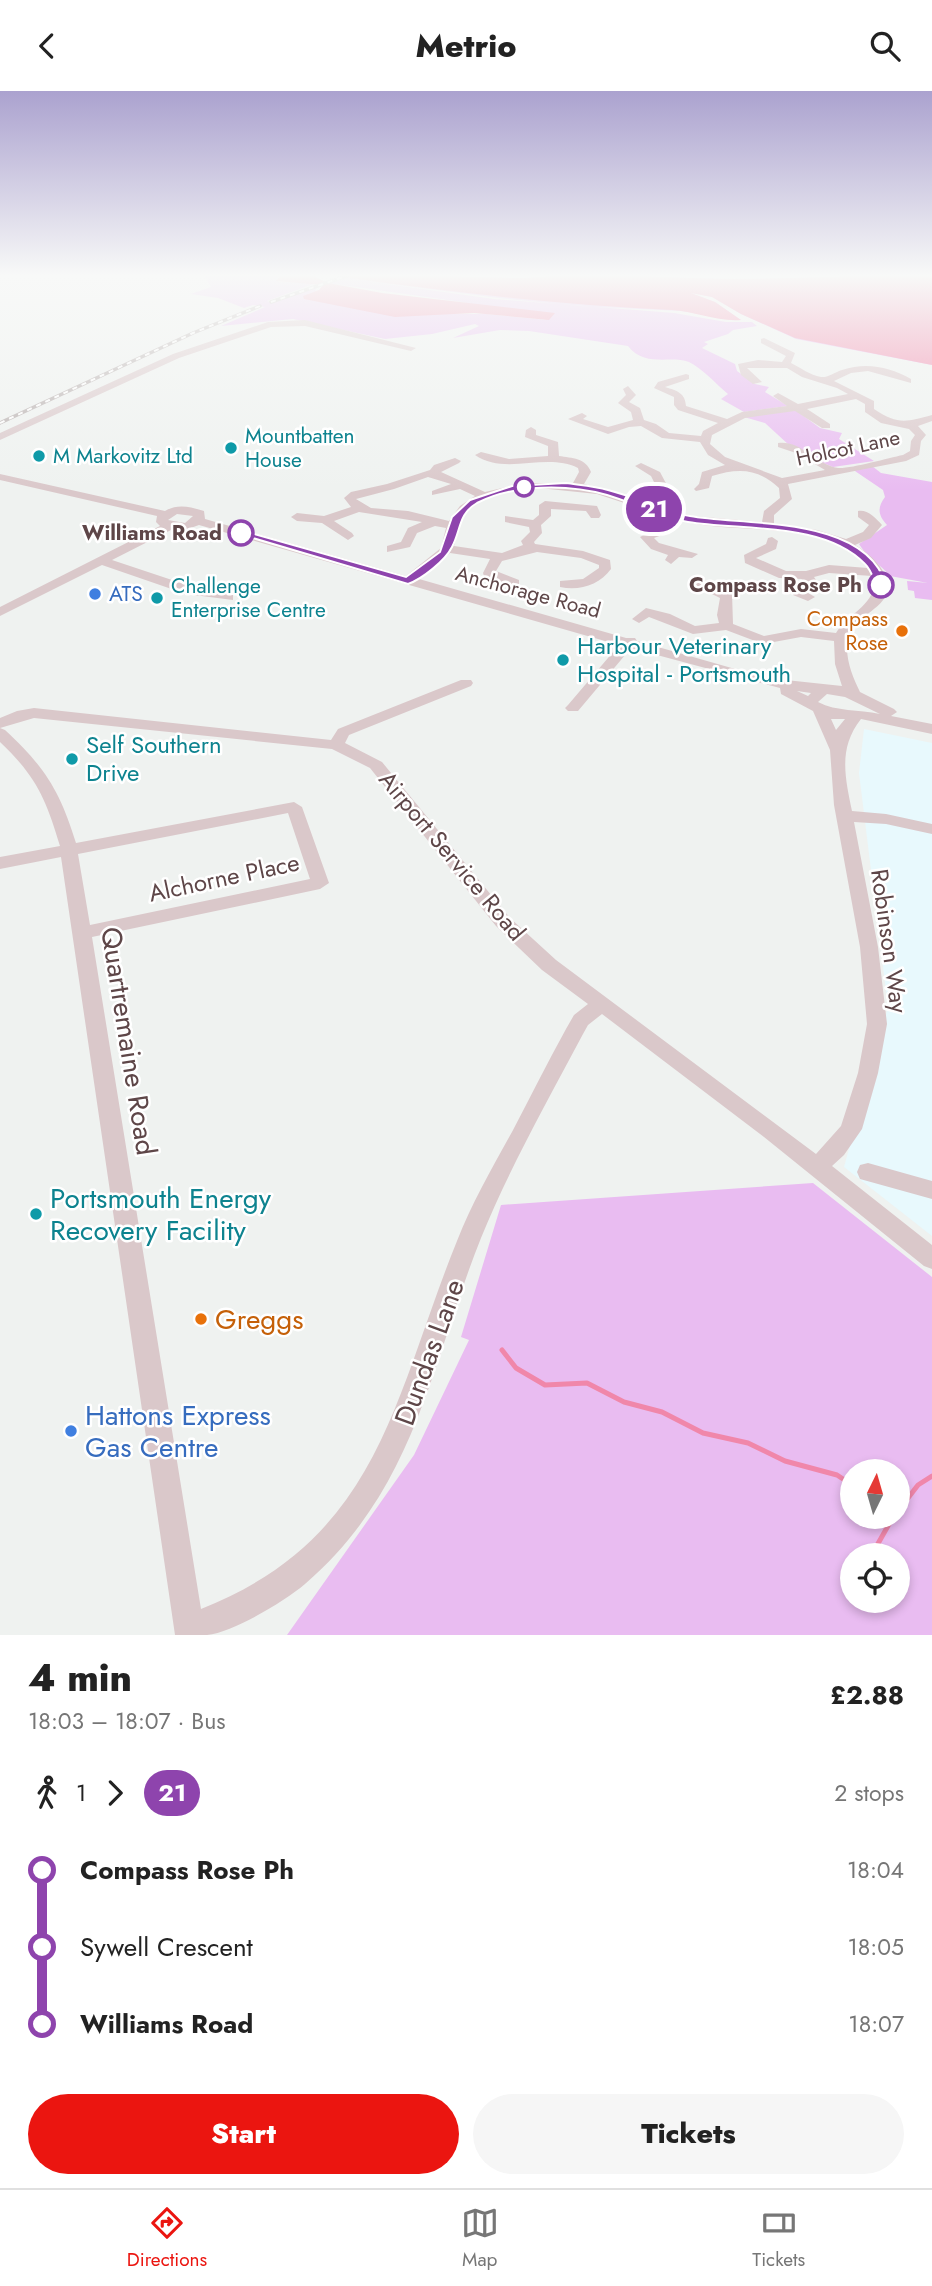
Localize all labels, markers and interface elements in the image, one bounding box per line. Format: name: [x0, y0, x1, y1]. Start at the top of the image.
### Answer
text: Metrio: [415, 23, 517, 69]
icon: back: [28, 27, 66, 65]
icon: search: [866, 27, 904, 65]
place label: Mountbatten House: [245, 421, 355, 475]
street label: Holcot Lane: [793, 422, 903, 474]
marker: Mountbatten House: [223, 440, 239, 456]
place label: M Markovitz Ltd: [53, 441, 193, 471]
marker: M Markovitz Ltd: [31, 448, 47, 464]
unlabelled marker: [514, 477, 534, 497]
line badge: 21: [622, 486, 686, 532]
text: 21: [640, 491, 668, 526]
place label: Williams Road: [82, 518, 222, 548]
marker: Williams Road: [228, 520, 254, 546]
street label: Anchorage Road: [452, 558, 604, 626]
place label: Compass Rose Ph: [689, 570, 862, 600]
place label: Challenge Enterprise Centre: [171, 571, 326, 625]
marker: Compass Rose Ph: [868, 572, 894, 598]
place label: ATS: [109, 579, 143, 609]
marker: ATS: [87, 586, 103, 602]
marker: Challenge Enterprise Centre: [149, 590, 165, 606]
place label: Compass Rose: [807, 604, 888, 658]
marker: Compass Rose: [894, 623, 910, 639]
place label: Harbour Veterinary Hospital - Portsmouth: [577, 628, 791, 691]
marker: Harbour Veterinary Hospital - Portsmouth: [555, 652, 571, 668]
place label: Self Southern Drive: [86, 727, 222, 790]
marker: Self Southern Drive: [64, 751, 80, 767]
street label: Airport Service Road: [371, 763, 534, 948]
street label: Alchorne Place: [145, 844, 302, 911]
street label: Robinson Way: [862, 867, 917, 1016]
street label: Quartremaine Road: [90, 924, 167, 1158]
place label: Portsmouth Energy Recovery Facility: [50, 1178, 272, 1251]
marker: Portsmouth Energy Recovery Facility: [28, 1206, 44, 1222]
street label: Dundas Lane: [384, 1273, 475, 1431]
place label: Greggs: [215, 1299, 304, 1340]
marker: Greggs: [193, 1311, 209, 1327]
place label: Hattons Express Gas Centre: [85, 1395, 271, 1468]
marker: Hattons Express Gas Centre: [63, 1423, 79, 1439]
north arrow: [840, 1459, 910, 1529]
map controls: [840, 1459, 910, 1613]
button: locate: [840, 1543, 910, 1613]
text: 4 min: [28, 1650, 132, 1705]
text: £2.88: [830, 1676, 904, 1714]
text: 18:03 – 18:07 · Bus: [28, 1704, 226, 1738]
icon: walk: [28, 1774, 66, 1812]
icon: forward: [96, 1774, 134, 1812]
text: 21: [158, 1775, 186, 1810]
text: 1: [76, 1776, 86, 1810]
text: 2 stops: [834, 1776, 904, 1810]
text: Compass Rose Ph: [80, 1851, 294, 1889]
text: 18:04: [847, 1853, 904, 1887]
text: Sywell Crescent: [80, 1928, 253, 1966]
text: 18:05: [847, 1930, 904, 1964]
text: Williams Road: [80, 2005, 253, 2043]
text: 18:07: [848, 2007, 904, 2041]
button: Start: [28, 2094, 459, 2174]
button: Tickets: [473, 2094, 904, 2174]
tab: Directions: [127, 2204, 207, 2273]
tab: Map: [461, 2204, 499, 2273]
tab: Tickets: [752, 2204, 805, 2273]

